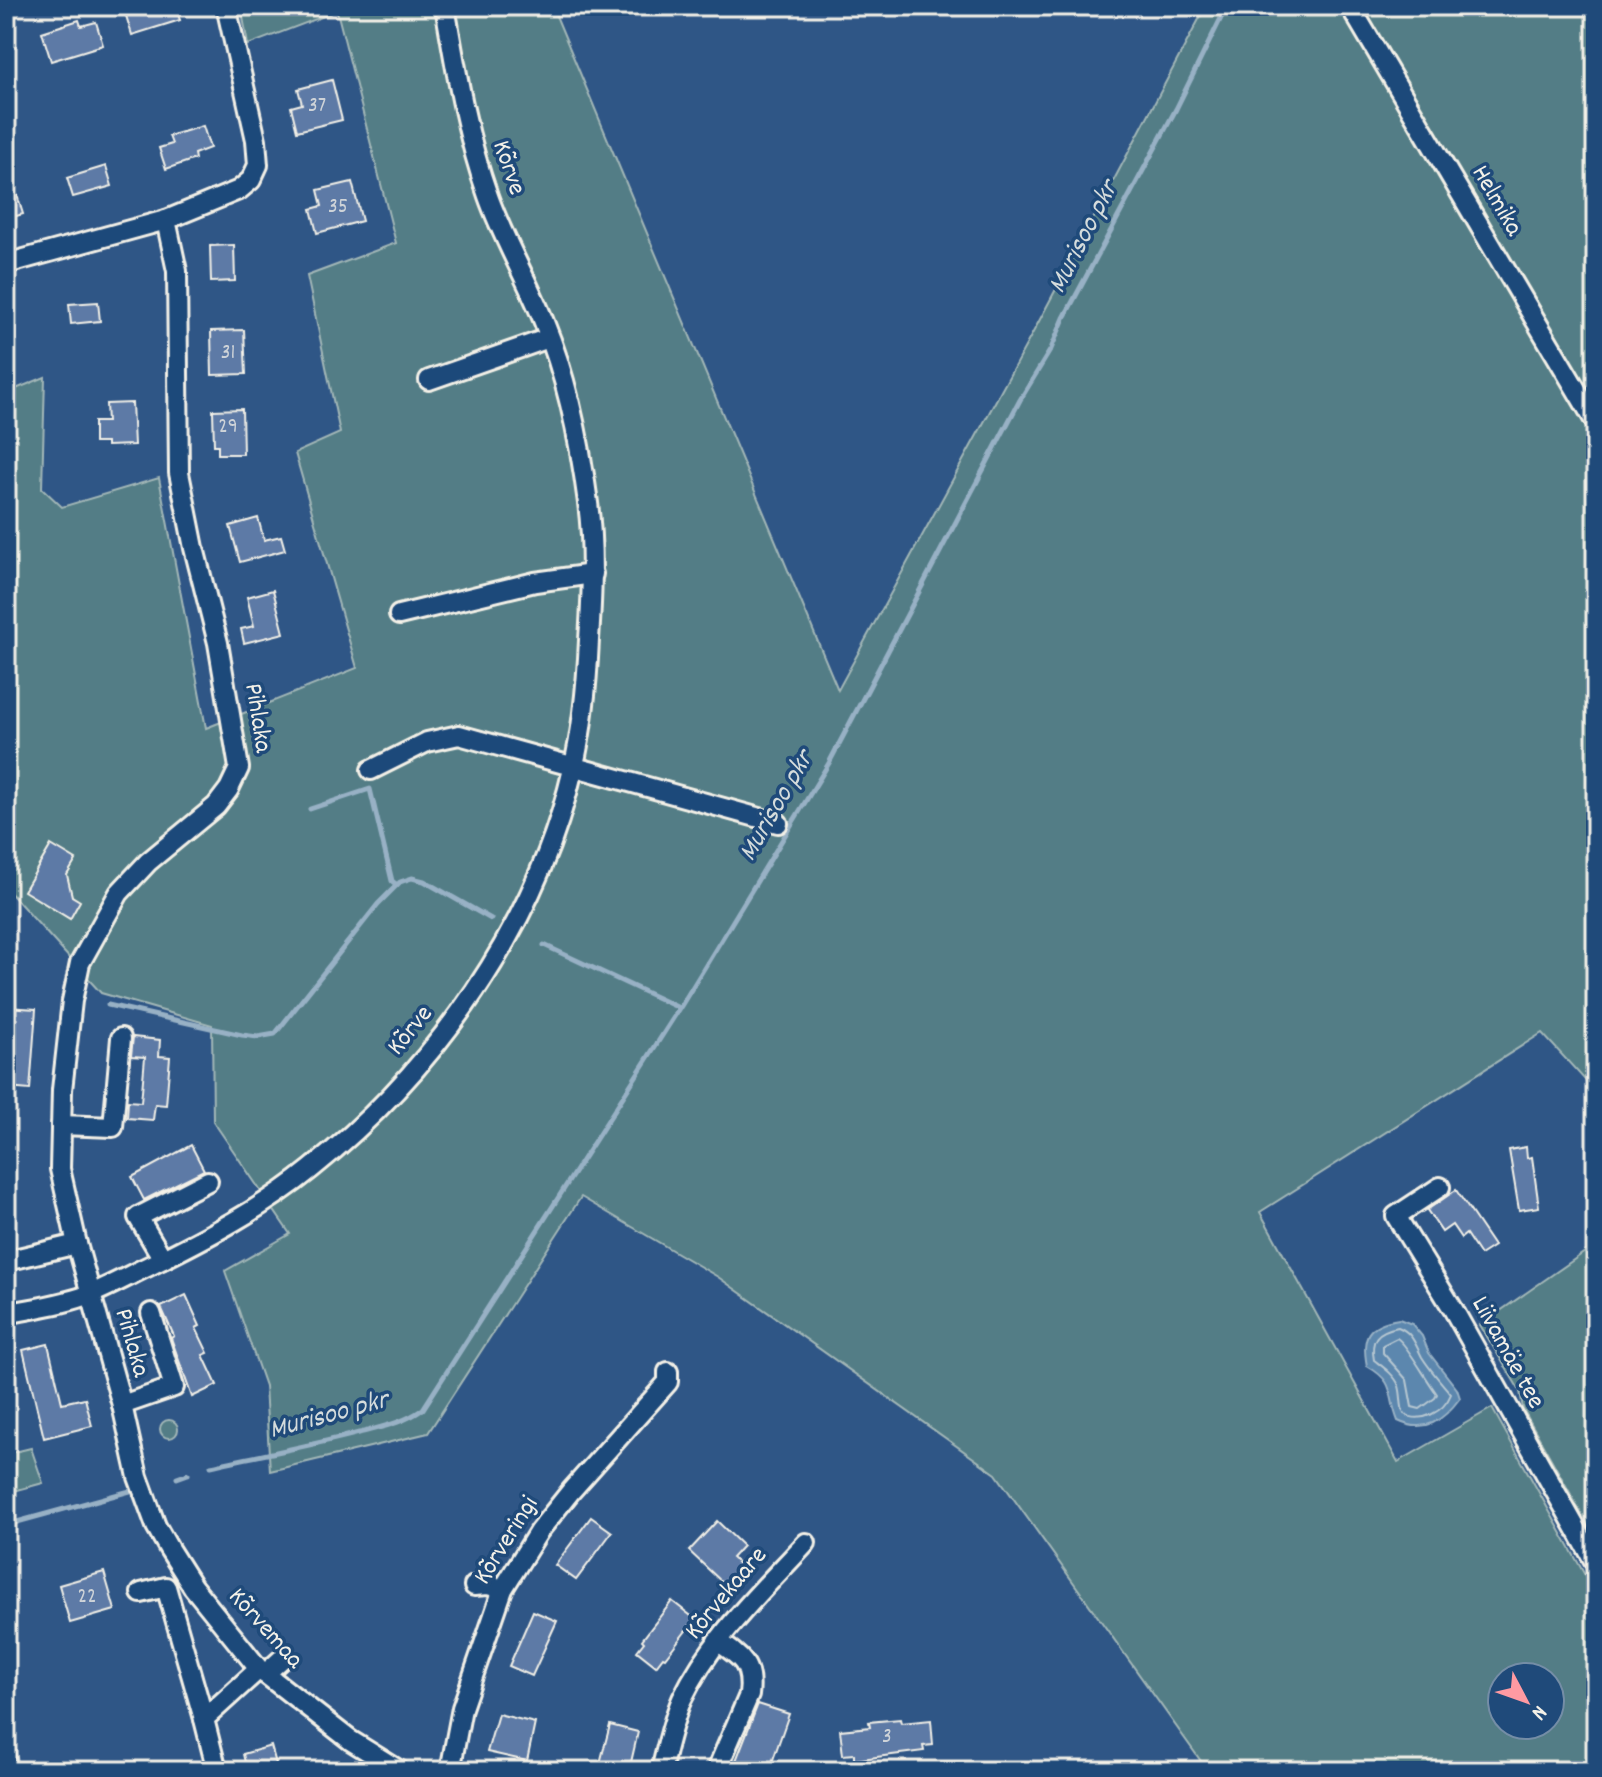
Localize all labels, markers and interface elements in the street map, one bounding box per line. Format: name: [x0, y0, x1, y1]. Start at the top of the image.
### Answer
house number: 37: [308, 91, 326, 122]
street label: Kõrve: [481, 136, 535, 200]
street label: Helmika: [1461, 159, 1532, 244]
water label: Murisoo pkr: [1040, 171, 1132, 301]
house number: 35: [328, 192, 348, 223]
house number: 31: [221, 338, 235, 369]
house number: 29: [218, 412, 238, 443]
street label: Pihlaka: [233, 681, 281, 756]
water label: Murisoo pkr: [730, 741, 828, 870]
street label: Kõrve: [379, 998, 443, 1064]
street label: Liivamäe tee: [1461, 1290, 1553, 1416]
street label: Pihlaka: [104, 1304, 159, 1382]
water label: Murisoo pkr: [265, 1381, 397, 1452]
street label: Kõrveringi: [465, 1489, 549, 1592]
street label: Kõrvekaare: [677, 1539, 777, 1649]
street label: Kõrvemaa: [219, 1580, 312, 1678]
house number: 22: [77, 1582, 97, 1613]
north arrow: [1486, 1661, 1566, 1741]
text: N: [1523, 1698, 1554, 1726]
house number: 3: [882, 1722, 892, 1753]

